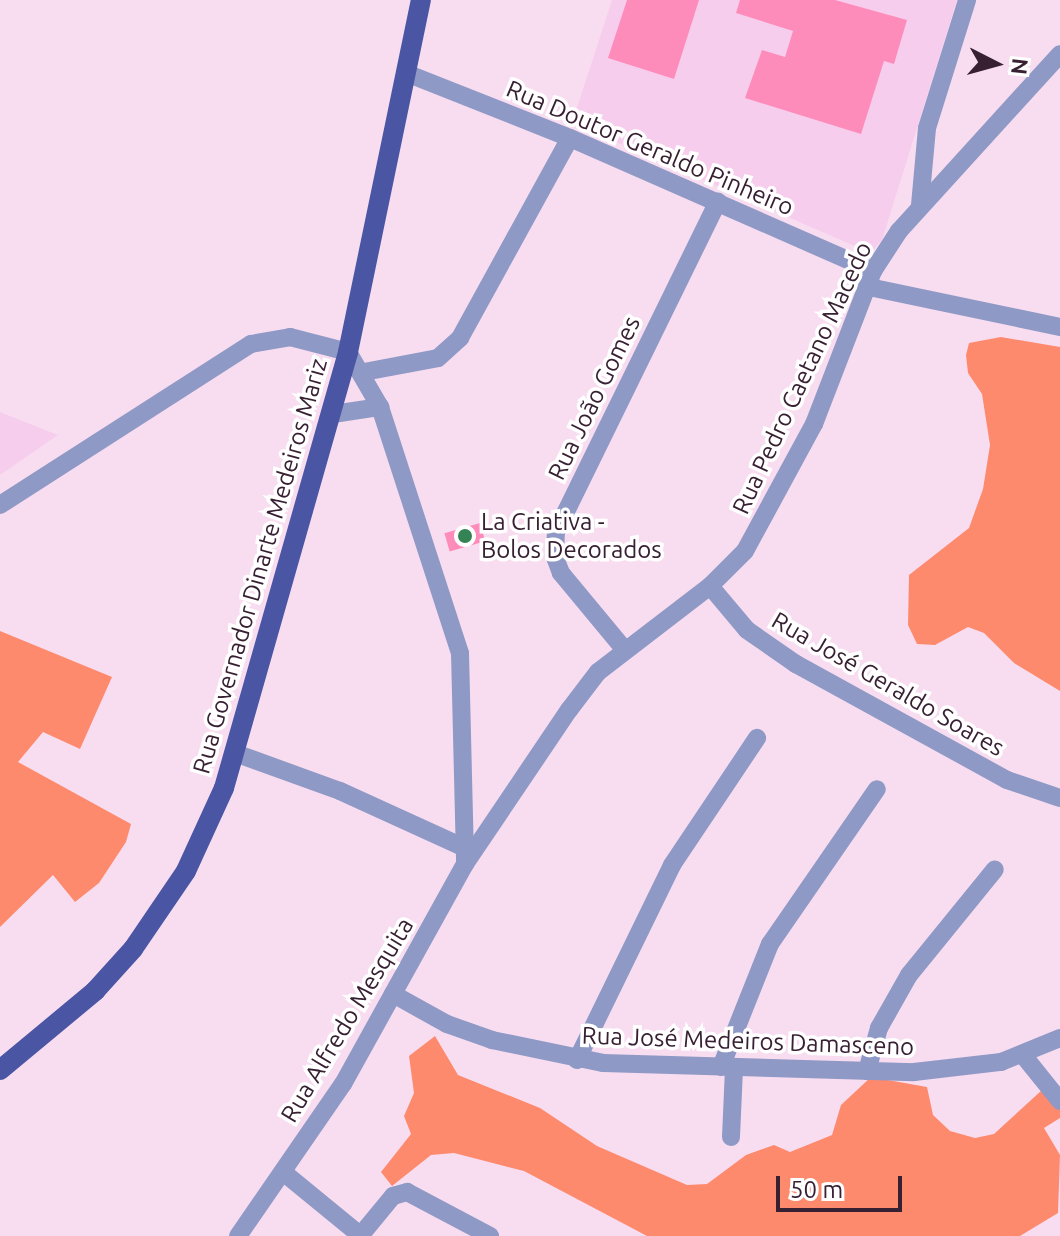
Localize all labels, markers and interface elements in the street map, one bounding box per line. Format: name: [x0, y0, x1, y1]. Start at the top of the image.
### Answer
north arrow: [956, 24, 1036, 104]
text: N: [1007, 57, 1034, 76]
street label: Rua Doutor Geraldo Pinheiro: [502, 74, 798, 222]
street label: Rua Pedro Caetano Macedo: [726, 237, 878, 519]
street label: Rua João Gomes: [542, 311, 646, 485]
street label: Rua Governador Dinarte Medeiros Mariz: [187, 355, 333, 777]
place label: La Criativa - Bolos Decorados: [481, 508, 662, 564]
marker: La Criativa - Bolos Decorados: [456, 527, 474, 545]
street label: Rua José Geraldo Soares: [767, 606, 1009, 762]
street label: Rua Alfredo Mesquita: [275, 913, 419, 1127]
street label: Rua José Medeiros Damasceno: [581, 1021, 915, 1061]
scale bar: [780, 1160, 906, 1210]
text: 50 m: [790, 1176, 843, 1203]

